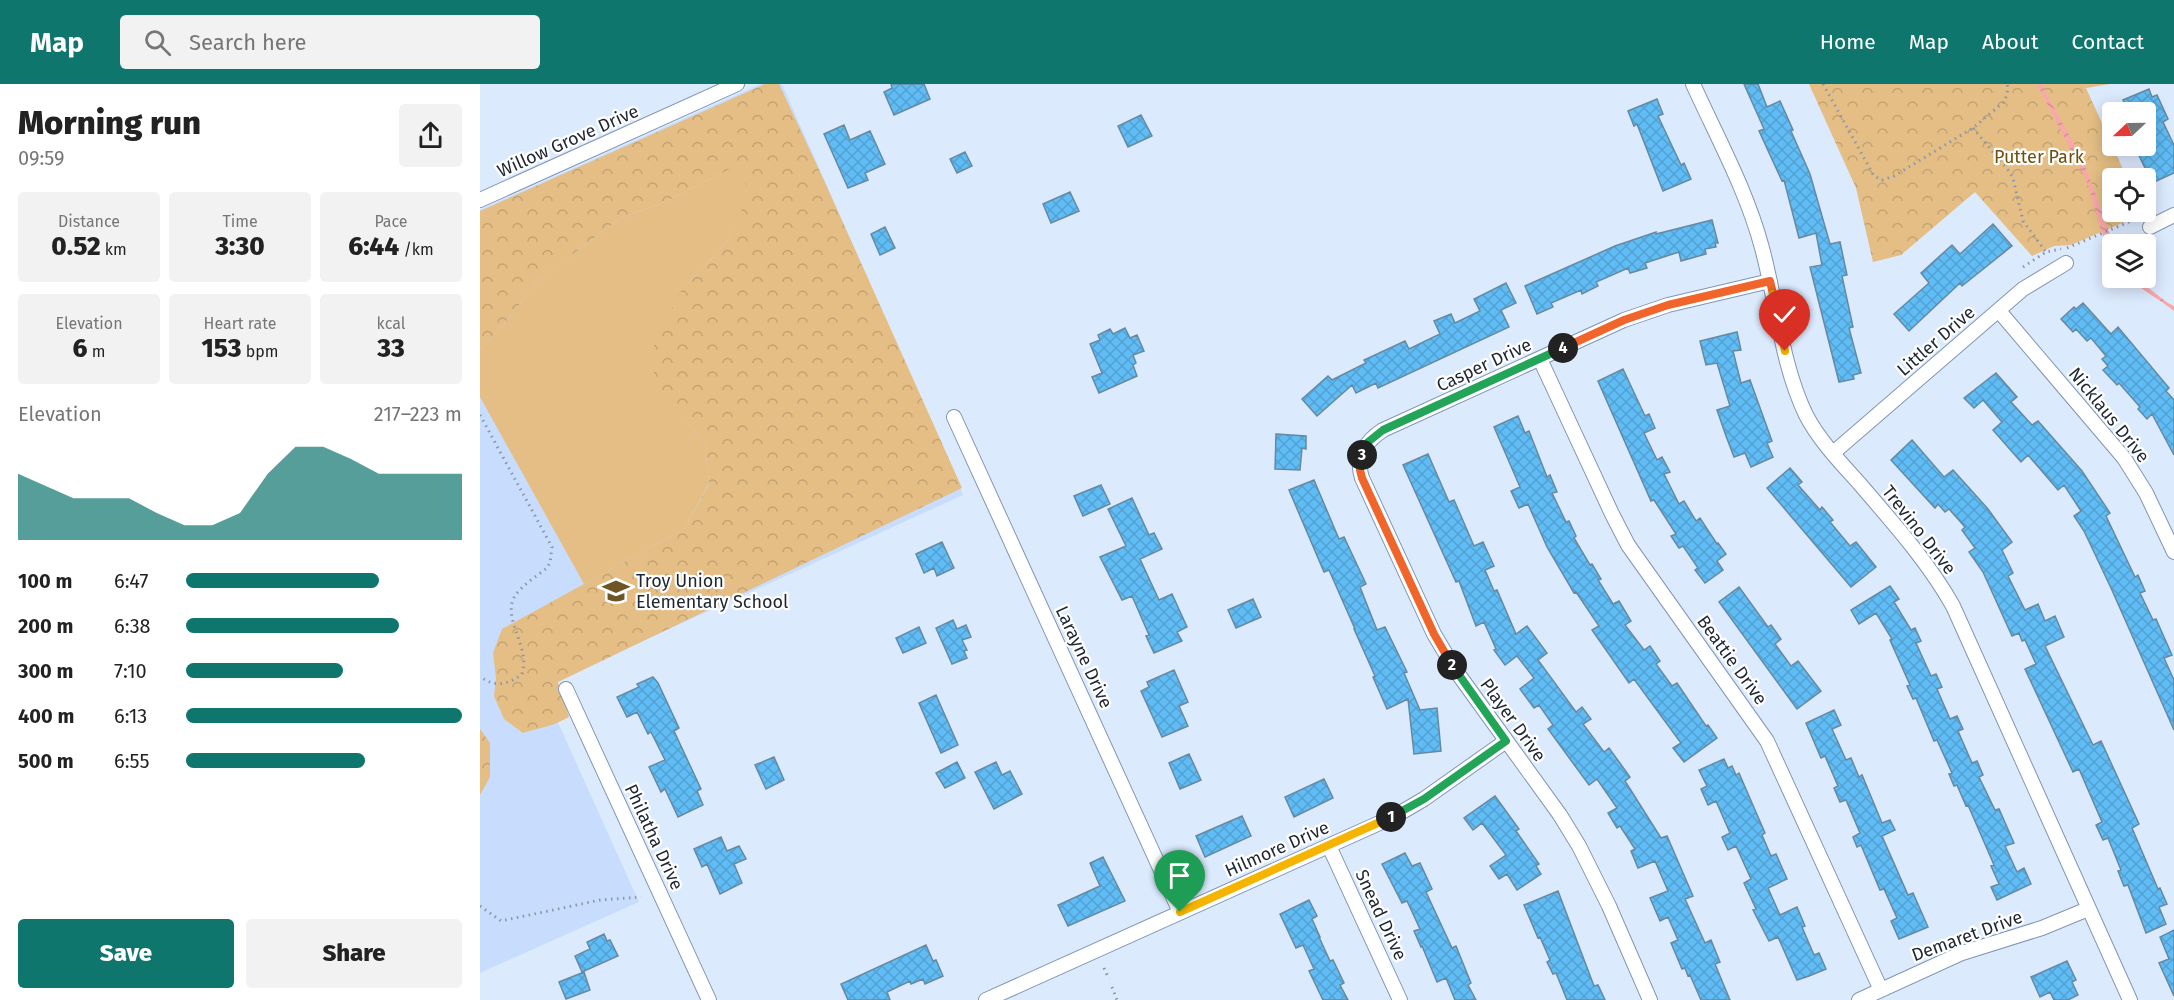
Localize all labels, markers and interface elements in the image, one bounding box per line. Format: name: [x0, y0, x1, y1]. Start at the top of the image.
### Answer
search box: [120, 15, 540, 69]
text: Map: [30, 26, 84, 59]
icon: search: [141, 26, 174, 59]
text: Search here: [189, 29, 307, 56]
text: Home: [1820, 29, 1876, 55]
text: Map: [1909, 29, 1949, 55]
text: About: [1982, 29, 2039, 55]
text: Contact: [2072, 29, 2144, 55]
street label: Willow Grove Drive: [494, 100, 642, 182]
north arrow: [2102, 102, 2156, 156]
map controls: [2102, 102, 2156, 288]
text: Morning run: [18, 103, 201, 143]
button: share: [399, 104, 462, 167]
text: 09:59: [18, 146, 65, 170]
park label: Putter Park: [1994, 146, 2085, 168]
button: locate: [2102, 168, 2156, 222]
text: Distance: [58, 212, 120, 231]
text: Time: [222, 212, 258, 231]
text: Pace: [374, 212, 408, 231]
text: 0.52: [51, 231, 101, 262]
text: 3:30: [215, 231, 265, 262]
text: 6:44: [348, 231, 399, 262]
button: layers: [2102, 234, 2156, 288]
text: km: [101, 240, 127, 259]
text: /km: [399, 240, 434, 259]
pin: [1759, 289, 1810, 351]
icon: check: [1768, 298, 1801, 331]
street label: Littler Drive: [1893, 301, 1979, 381]
text: Elevation: [55, 314, 123, 333]
text: Heart rate: [204, 314, 276, 333]
text: kcal: [377, 314, 405, 333]
text: 6: [73, 333, 87, 364]
text: 153: [202, 333, 241, 364]
text: 33: [377, 333, 405, 364]
street label: Casper Drive: [1433, 333, 1535, 397]
pin: 4: [1548, 333, 1578, 363]
text: 4: [1558, 338, 1568, 357]
text: m: [87, 342, 105, 361]
text: bpm: [241, 342, 278, 361]
street label: Nicklaus Drive: [2064, 363, 2154, 467]
text: Elevation: [18, 402, 102, 426]
text: 217–223 m: [374, 402, 462, 426]
pin: 3: [1347, 440, 1377, 470]
text: 3: [1358, 445, 1366, 464]
street label: Trevino Drive: [1877, 481, 1961, 579]
text: 100 m: [18, 569, 72, 593]
text: 6:47: [114, 569, 148, 593]
place label: Troy Union Elementary School: [636, 570, 788, 613]
school or university icon: Troy Union Elementary School: [601, 576, 631, 606]
street label: Larayne Drive: [1051, 602, 1117, 712]
street label: Beattie Drive: [1692, 611, 1772, 709]
text: 200 m: [18, 614, 73, 638]
text: 6:38: [114, 614, 151, 638]
pin: 2: [1437, 650, 1467, 680]
text: 2: [1448, 655, 1456, 674]
text: 300 m: [18, 659, 73, 683]
text: 7:10: [114, 659, 147, 683]
street label: Player Drive: [1475, 674, 1551, 766]
text: 400 m: [18, 704, 74, 728]
text: 6:13: [114, 704, 147, 728]
text: 500 m: [18, 749, 74, 773]
text: 6:55: [114, 749, 149, 773]
street label: Philatha Drive: [620, 780, 688, 894]
pin: 1: [1376, 802, 1406, 832]
text: 1: [1387, 807, 1395, 826]
street label: Hilmore Drive: [1221, 816, 1333, 882]
pin: [1154, 850, 1205, 912]
icon: arrive: [1163, 859, 1196, 892]
street label: Snead Drive: [1350, 866, 1412, 964]
street label: Demaret Drive: [1909, 906, 2025, 966]
button: Save: [18, 919, 234, 988]
button: Share: [246, 919, 462, 988]

